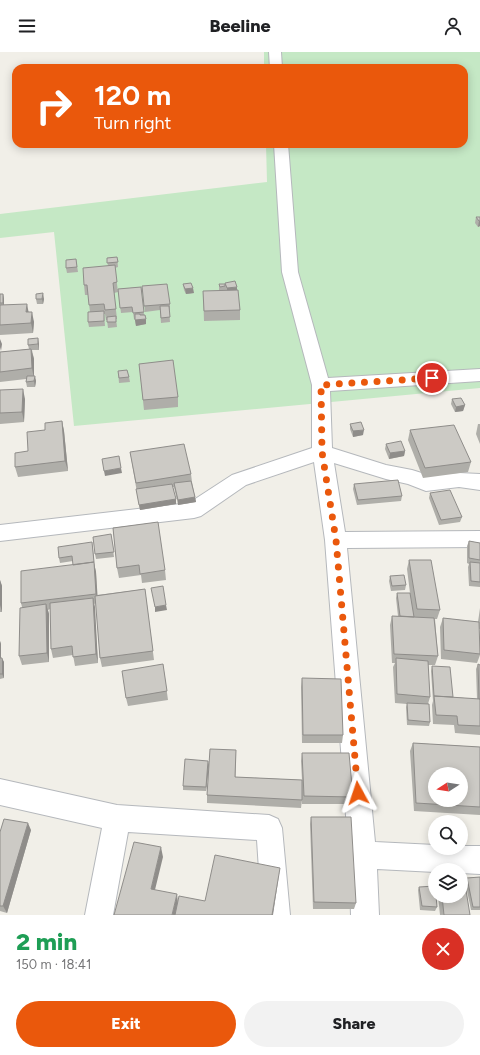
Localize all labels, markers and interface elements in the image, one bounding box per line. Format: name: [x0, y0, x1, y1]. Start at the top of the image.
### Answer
icon: menu: [16, 15, 38, 37]
text: Beeline: [209, 15, 271, 37]
icon: person: [442, 15, 464, 37]
text: 120 m: [94, 78, 171, 112]
icon: right: [28, 80, 80, 132]
text: Turn right: [94, 112, 171, 134]
pin: [415, 361, 449, 395]
icon: arrive: [421, 367, 443, 389]
north arrow: [428, 767, 468, 807]
map controls: [428, 767, 468, 903]
position arrow: [337, 772, 379, 814]
button: search: [428, 815, 468, 855]
button: layers: [428, 863, 468, 903]
text: 2 min: [16, 927, 77, 956]
button: close: [422, 928, 464, 970]
text: 150 m · 18:41: [16, 957, 91, 972]
button: Exit: [16, 1001, 236, 1047]
button: Share: [244, 1001, 464, 1047]

